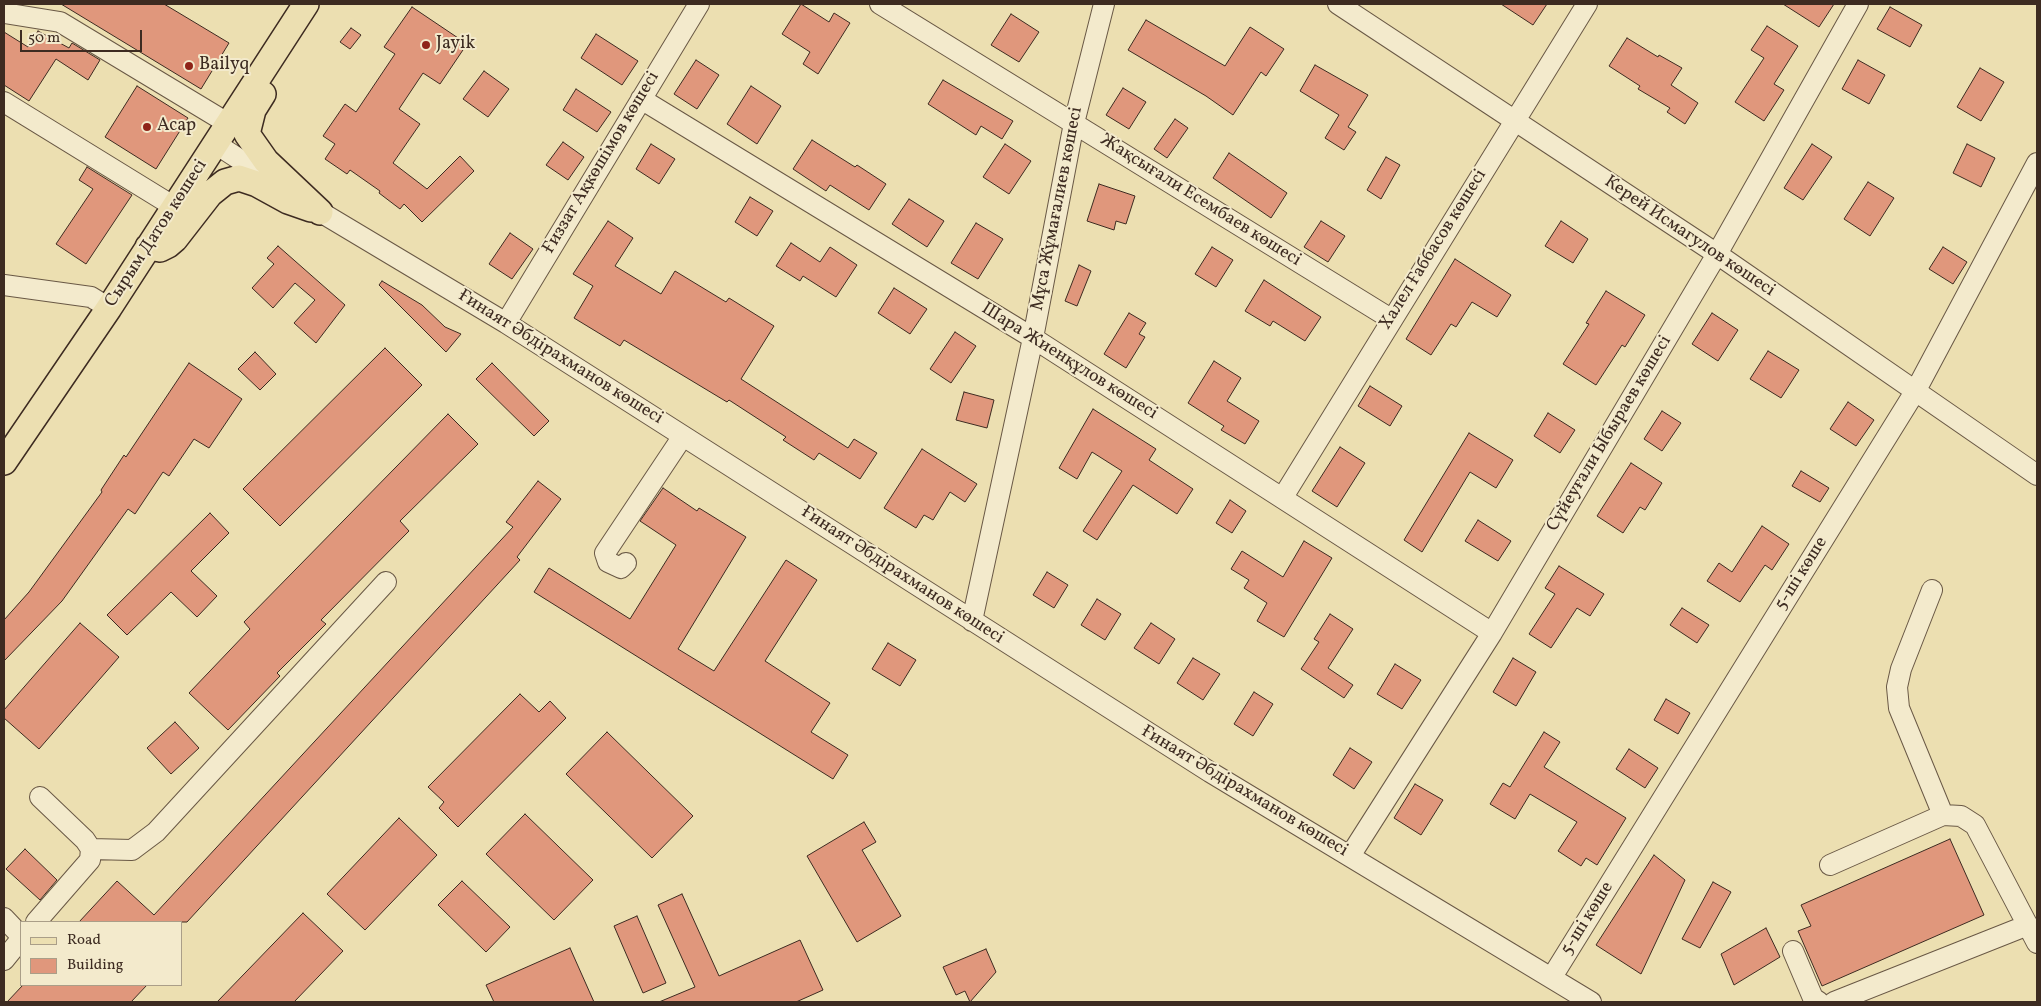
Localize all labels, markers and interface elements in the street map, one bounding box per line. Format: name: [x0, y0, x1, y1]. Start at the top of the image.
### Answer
scale bar: [22, 20, 145, 52]
text: 50 m: [28, 28, 60, 49]
place label: Jayik: [436, 34, 475, 56]
marker: Jayik: [420, 39, 432, 51]
place label: Bailyq: [199, 55, 249, 77]
marker: Bailyq: [183, 60, 195, 72]
street label: Ғиззат Ақкөшімов көшесi: [539, 68, 665, 258]
street label: Мұса Жұмағалиев көшесі: [1028, 105, 1088, 313]
place label: Асар: [157, 116, 196, 138]
marker: Асар: [141, 121, 153, 133]
street label: Жақсығали Есембаев көшесi: [1095, 130, 1305, 272]
street label: Сырым Датов көшесі: [101, 156, 213, 312]
street label: Халел Ғаббасов көшесі: [1376, 166, 1492, 334]
street label: Керей Исмагулов көшесі: [1599, 172, 1779, 302]
street label: Ғинаят Әбдірахманов көшесі: [454, 286, 666, 430]
street label: Шара Жиенқұлов көшесі: [977, 299, 1161, 425]
street label: Сүйеуғали Ыбыраев көшесi: [1543, 332, 1677, 536]
street label: Ғинаят Әбдірахманов көшесі: [797, 502, 1007, 650]
street label: 5-шi көше: [1771, 533, 1833, 615]
street label: Ғинаят Әбдірахманов көшесі: [1137, 722, 1351, 862]
street label: 5-шi көше: [1557, 878, 1619, 960]
legend: [20, 921, 182, 986]
text: Road: [67, 930, 101, 951]
text: Building: [67, 955, 123, 976]

